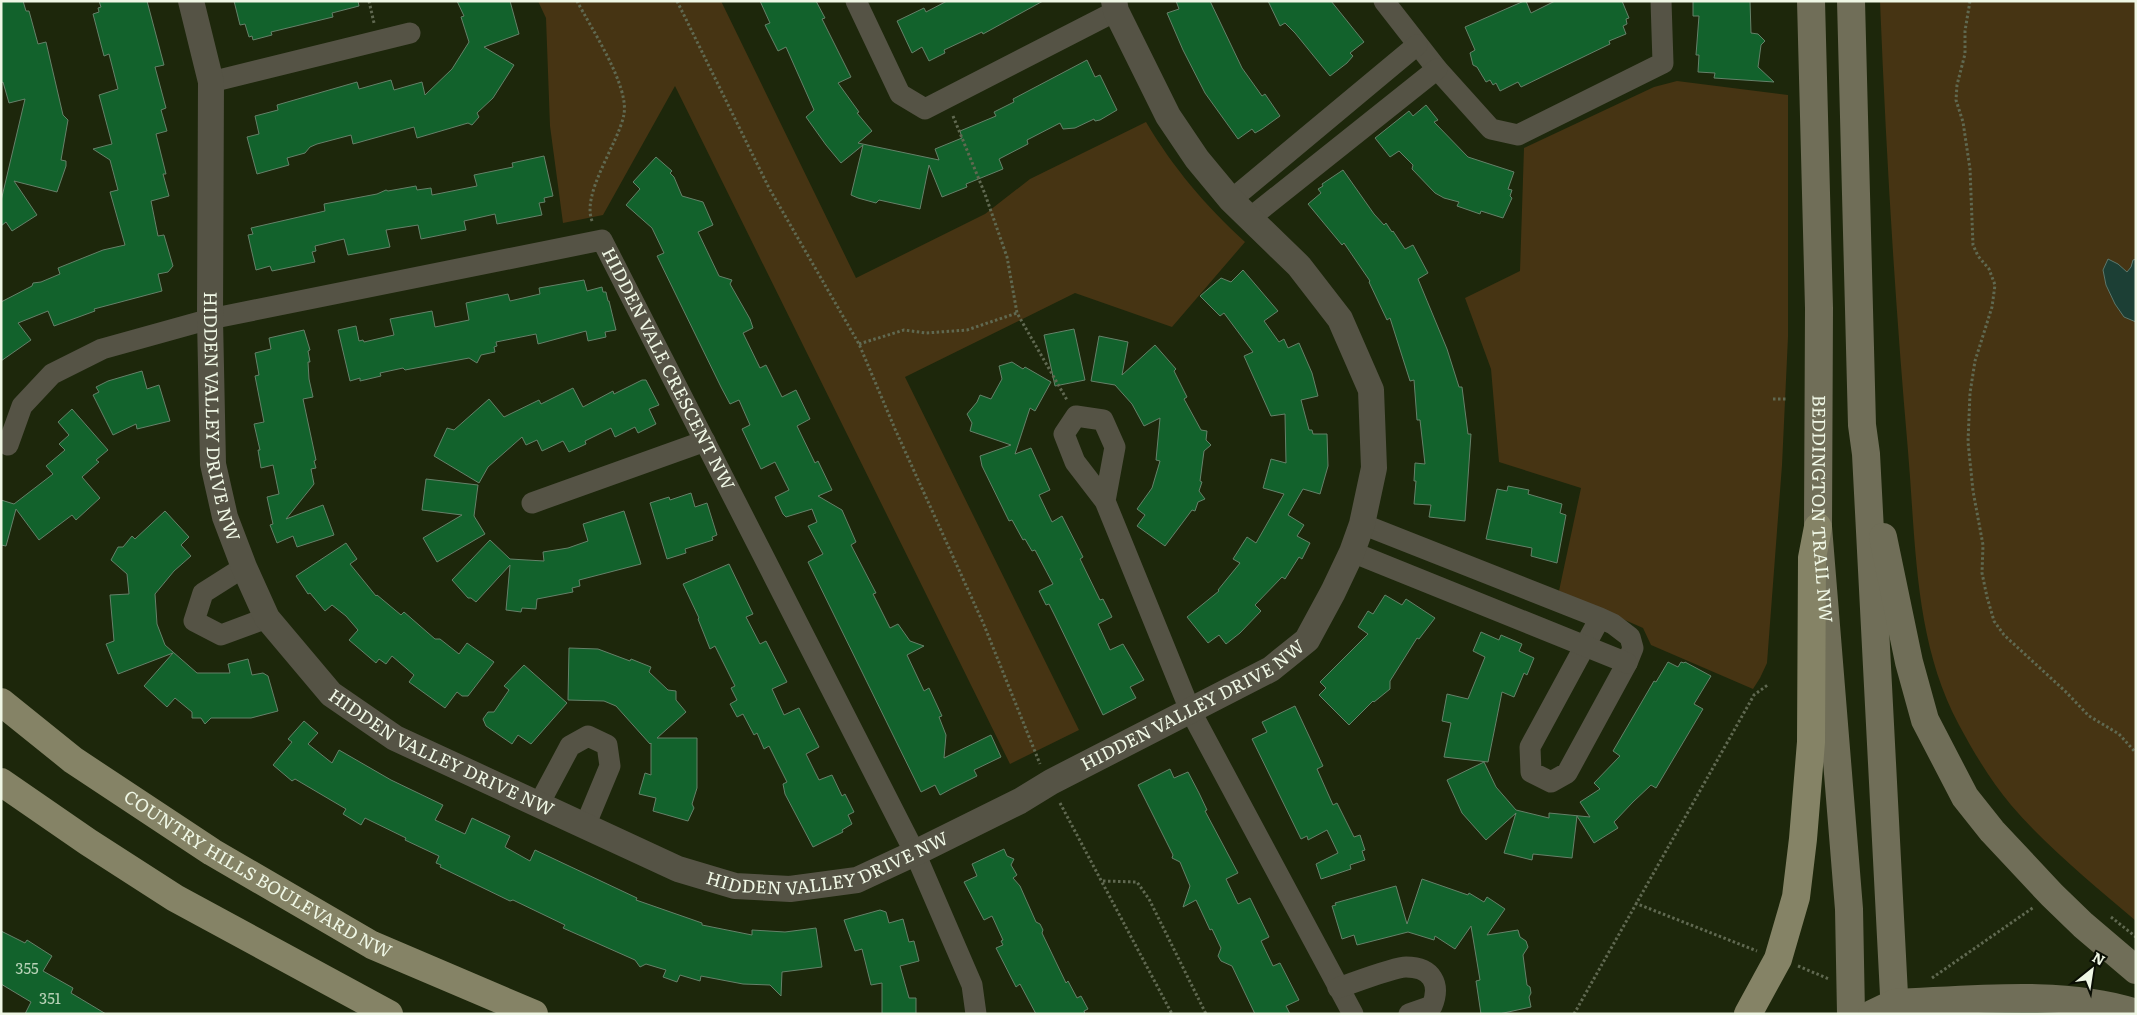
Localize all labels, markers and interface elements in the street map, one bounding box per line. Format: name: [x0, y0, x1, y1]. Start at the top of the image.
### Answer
street label: HIDDEN VALE CRESCENT NW: [596, 242, 743, 495]
street label: HIDDEN VALLEY DRIVE NW: [198, 291, 248, 545]
street label: BEDDINGTON TRAIL NW: [1806, 395, 1841, 624]
street label: HIDDEN VALLEY DRIVE NW: [1075, 632, 1310, 777]
street label: HIDDEN VALLEY DRIVE NW: [324, 681, 559, 822]
street label: COUNTRY HILLS BOULEVARD NW: [119, 782, 397, 964]
street label: HIDDEN VALLEY DRIVE NW: [703, 823, 953, 902]
north arrow: [2067, 945, 2117, 995]
text: N: [2089, 946, 2109, 970]
house number: 355: [15, 956, 39, 979]
house number: 351: [39, 986, 61, 1009]

